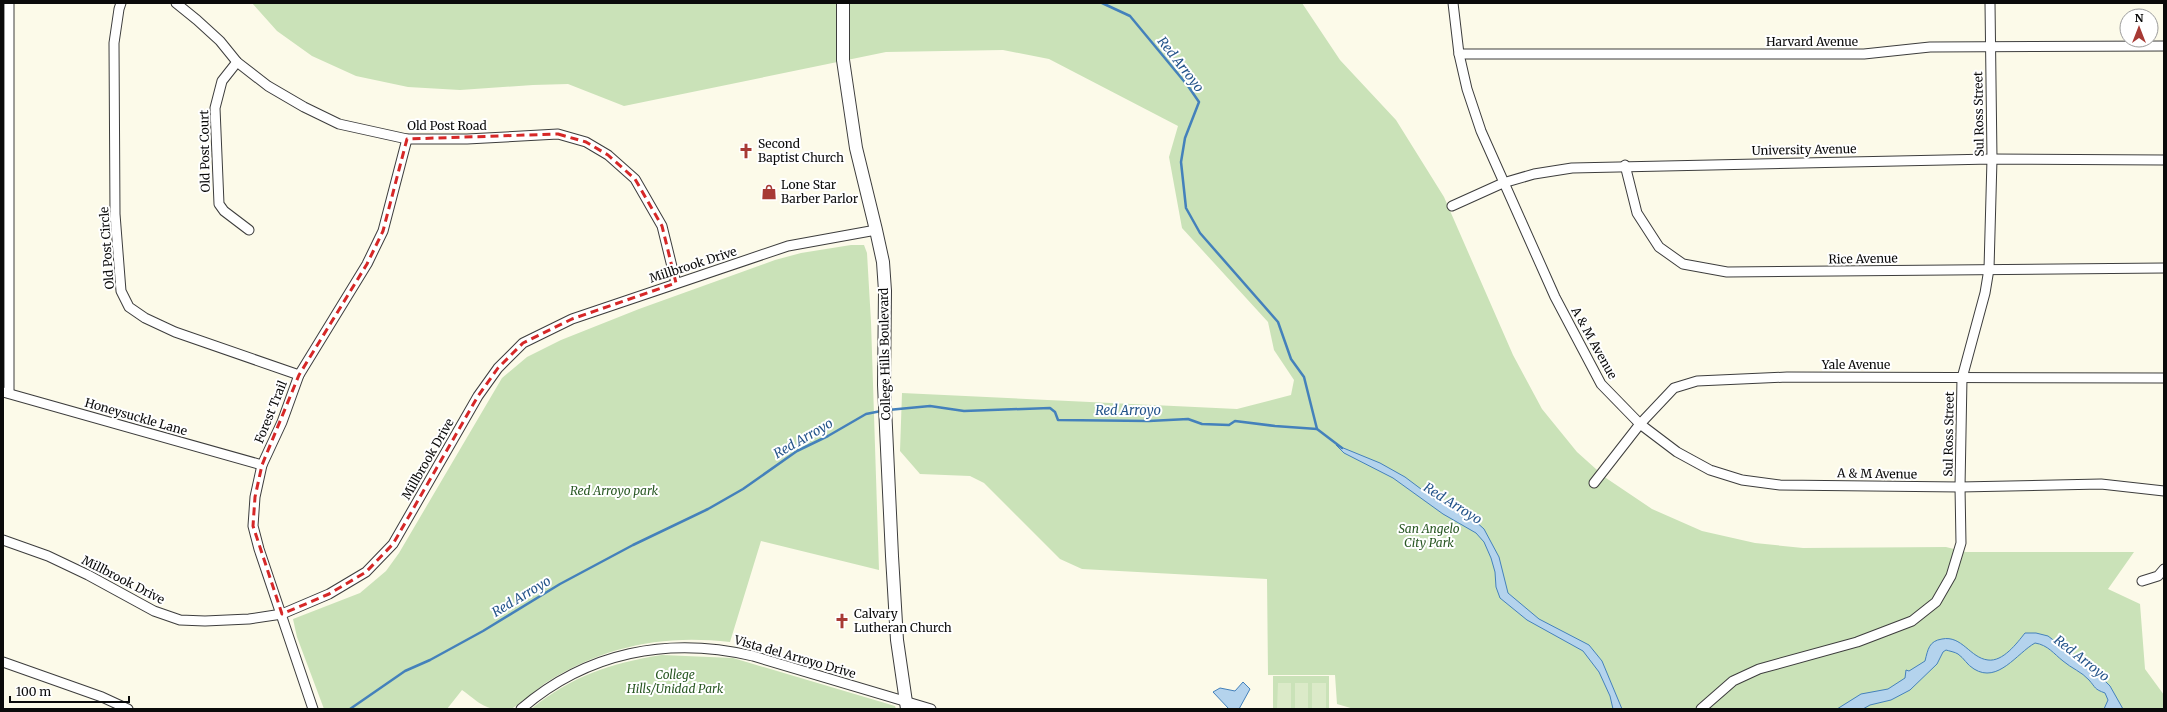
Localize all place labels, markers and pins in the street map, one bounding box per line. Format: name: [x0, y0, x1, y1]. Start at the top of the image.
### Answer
place label: Second Baptist Church: [758, 136, 844, 165]
church icon: Second Baptist Church: [737, 142, 755, 160]
place label: Lone Star Barber Parlor: [781, 177, 859, 206]
shop icon: Lone Star Barber Parlor: [760, 183, 778, 201]
place label: Calvary Lutheran Church: [854, 606, 952, 635]
church icon: Calvary Lutheran Church: [833, 612, 851, 630]

